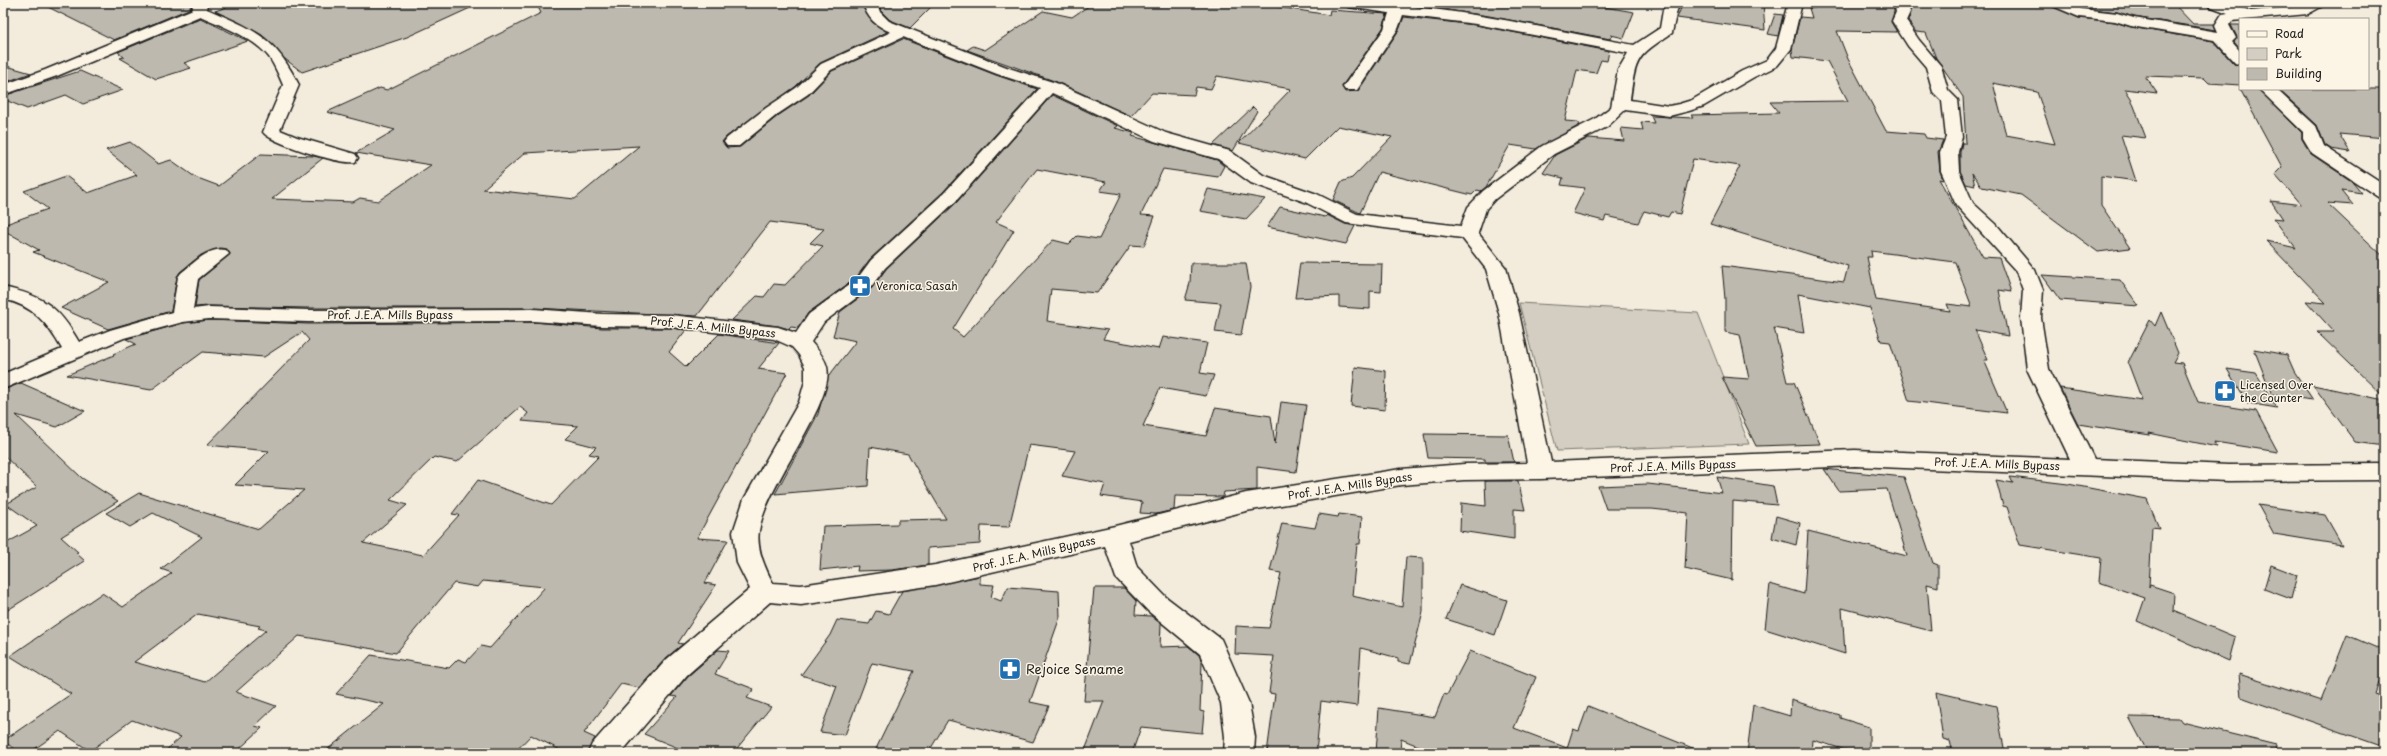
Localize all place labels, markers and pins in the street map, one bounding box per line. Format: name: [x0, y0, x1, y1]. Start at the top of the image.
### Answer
pharmacy icon: Veronica Sasah: [847, 273, 873, 299]
place label: Veronica Sasah: [876, 277, 958, 294]
place label: Licensed Over the Counter: [2240, 376, 2313, 406]
pharmacy icon: Licensed Over the Counter: [2212, 378, 2238, 404]
pharmacy icon: Rejoice Sename: [997, 656, 1023, 682]
place label: Rejoice Sename: [1026, 659, 1124, 678]

